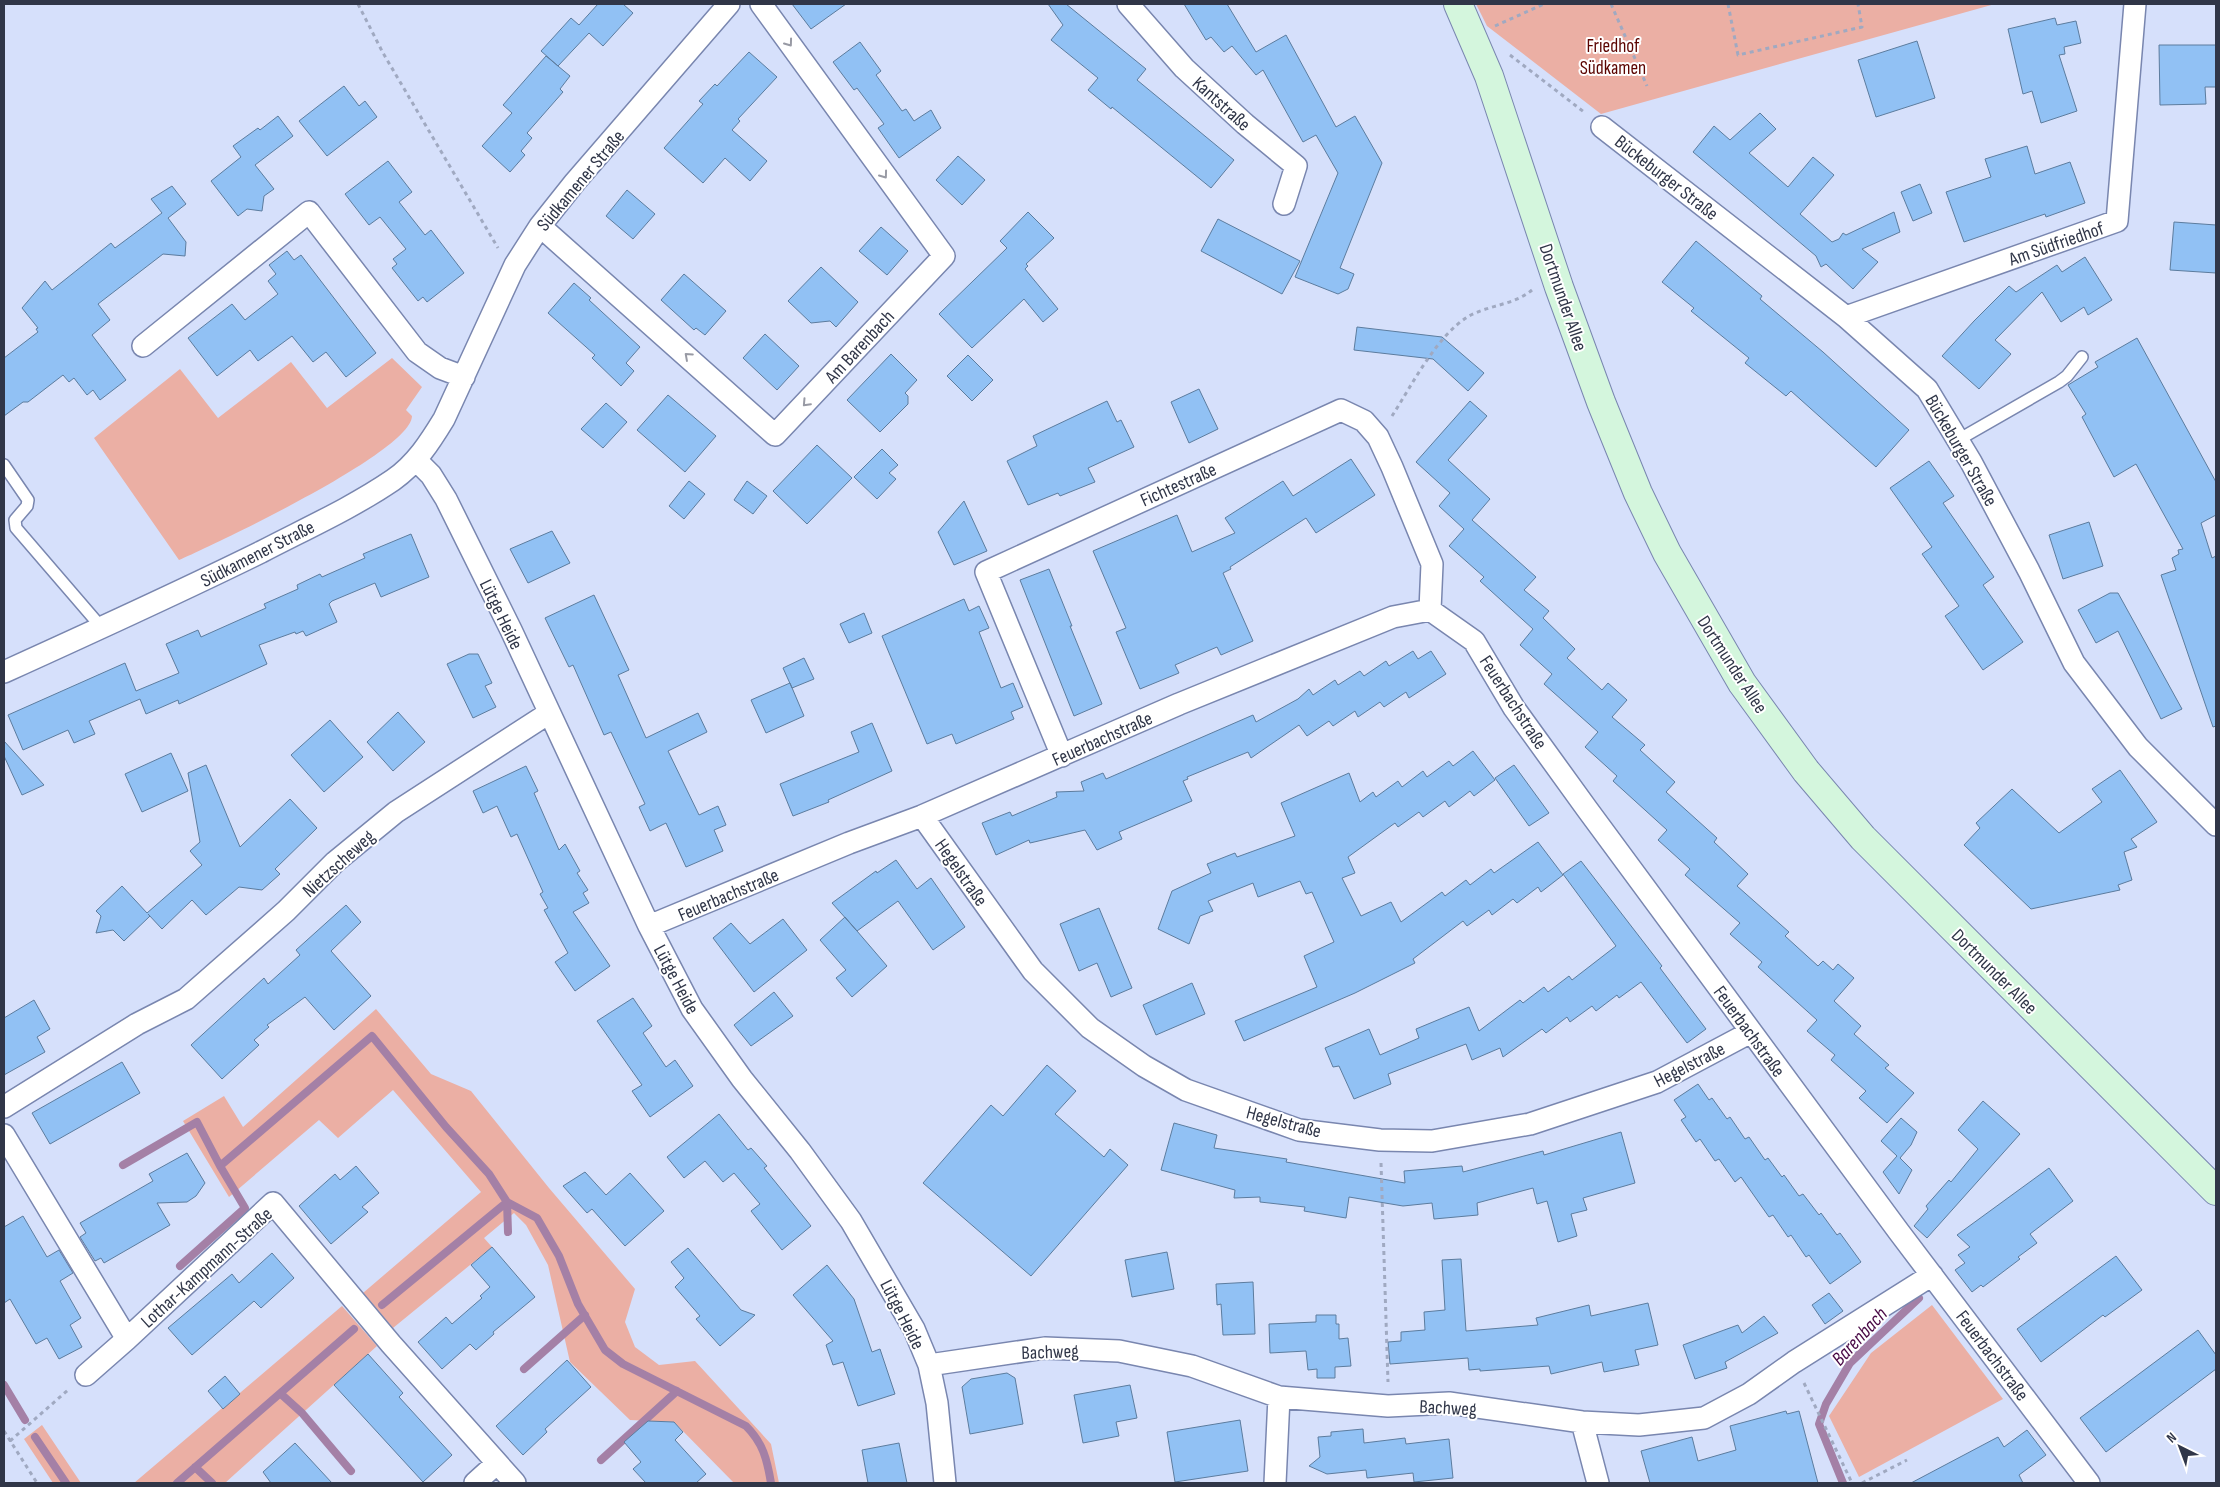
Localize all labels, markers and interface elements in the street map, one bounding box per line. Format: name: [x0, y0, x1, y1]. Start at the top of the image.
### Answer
park label: Friedhof Südkamen: [1580, 35, 1646, 80]
one-way arrow: [783, 37, 792, 47]
street label: Kantstraße: [1187, 72, 1255, 136]
street label: Südkamener Straße: [532, 126, 630, 236]
street label: Bückeburger Straße: [1610, 131, 1722, 226]
one-way arrow: [878, 169, 887, 179]
street label: Am Südfriedhof: [2005, 217, 2108, 272]
street label: Dortmunder Allee: [1534, 241, 1592, 354]
street label: Am Barenbach: [820, 306, 900, 389]
one-way arrow: [684, 353, 693, 362]
street label: Bückeburger Straße: [1919, 391, 2002, 511]
one-way arrow: [803, 397, 812, 406]
street label: Fichtestraße: [1137, 458, 1220, 512]
street label: Südkamener Straße: [197, 516, 318, 593]
street label: Lütge Heide: [474, 576, 527, 654]
street label: Dortmunder Allee: [1692, 612, 1772, 718]
street label: Feuerbachstraße: [1474, 652, 1552, 754]
street label: Feuerbachstraße: [1049, 707, 1156, 772]
street label: Nietzscheweg: [298, 825, 380, 903]
street label: Hegelstraße: [929, 835, 992, 911]
street label: Feuerbachstraße: [675, 864, 782, 927]
street label: Dortmunder Allee: [1946, 924, 2042, 1020]
street label: Lütge Heide: [648, 941, 704, 1018]
street label: Feuerbachstraße: [1708, 982, 1790, 1082]
street label: Hegelstraße: [1650, 1038, 1729, 1093]
street label: Hegelstraße: [1244, 1101, 1324, 1143]
street label: Lothar-Kampmann-Straße: [137, 1203, 277, 1333]
street label: Lütge Heide: [874, 1276, 929, 1353]
water label: Barenbach: [1827, 1303, 1893, 1371]
street label: Feuerbachstraße: [1950, 1306, 2033, 1406]
street label: Bachweg: [1021, 1340, 1080, 1365]
street label: Bachweg: [1419, 1396, 1478, 1422]
north arrow: [2155, 1422, 2205, 1472]
text: N: [2163, 1429, 2180, 1447]

